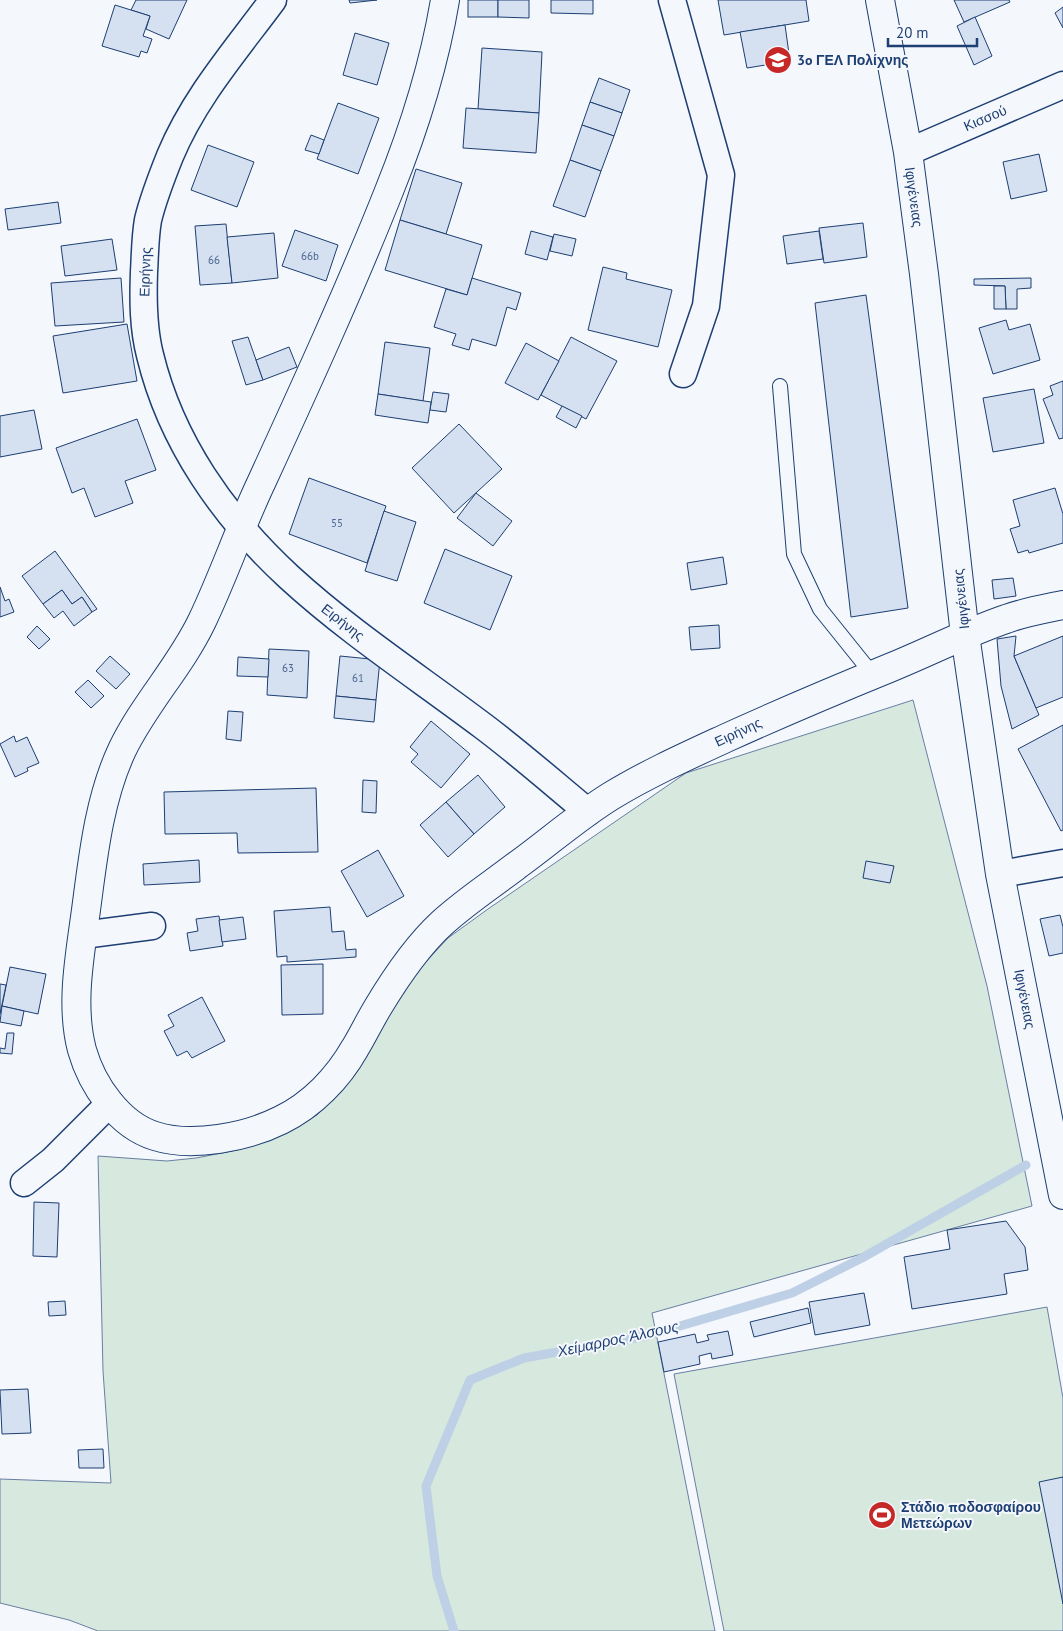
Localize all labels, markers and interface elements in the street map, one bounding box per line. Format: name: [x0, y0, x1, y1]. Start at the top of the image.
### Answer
scale bar: [888, 15, 977, 47]
text: 20 m: [896, 23, 929, 42]
school or university icon: 3o ΓΕΛ Πολίχνης: [763, 45, 793, 75]
place label: 3o ΓΕΛ Πολίχνης: [797, 51, 909, 69]
street label: Κισσού: [961, 101, 1009, 135]
street label: Ιφιγένειας: [901, 166, 927, 228]
street label: Ειρήνης: [135, 247, 155, 297]
house number: 66b: [301, 249, 319, 263]
house number: 66: [208, 253, 220, 267]
house number: 55: [331, 516, 343, 530]
street label: Ιφιγένειας: [949, 568, 973, 630]
street label: Ειρήνης: [318, 600, 368, 645]
house number: 63: [282, 661, 294, 675]
house number: 61: [352, 671, 364, 685]
street label: Ειρήνης: [712, 713, 765, 751]
street label: Ιφιγένειας: [1010, 968, 1040, 1031]
water label: Χείμαρρος Άλσους: [555, 1316, 681, 1361]
place label: Στάδιο ποδοσφαίρου Μετεώρων: [901, 1498, 1041, 1532]
sports icon: Στάδιο ποδοσφαίρου Μετεώρων: [867, 1500, 897, 1530]

